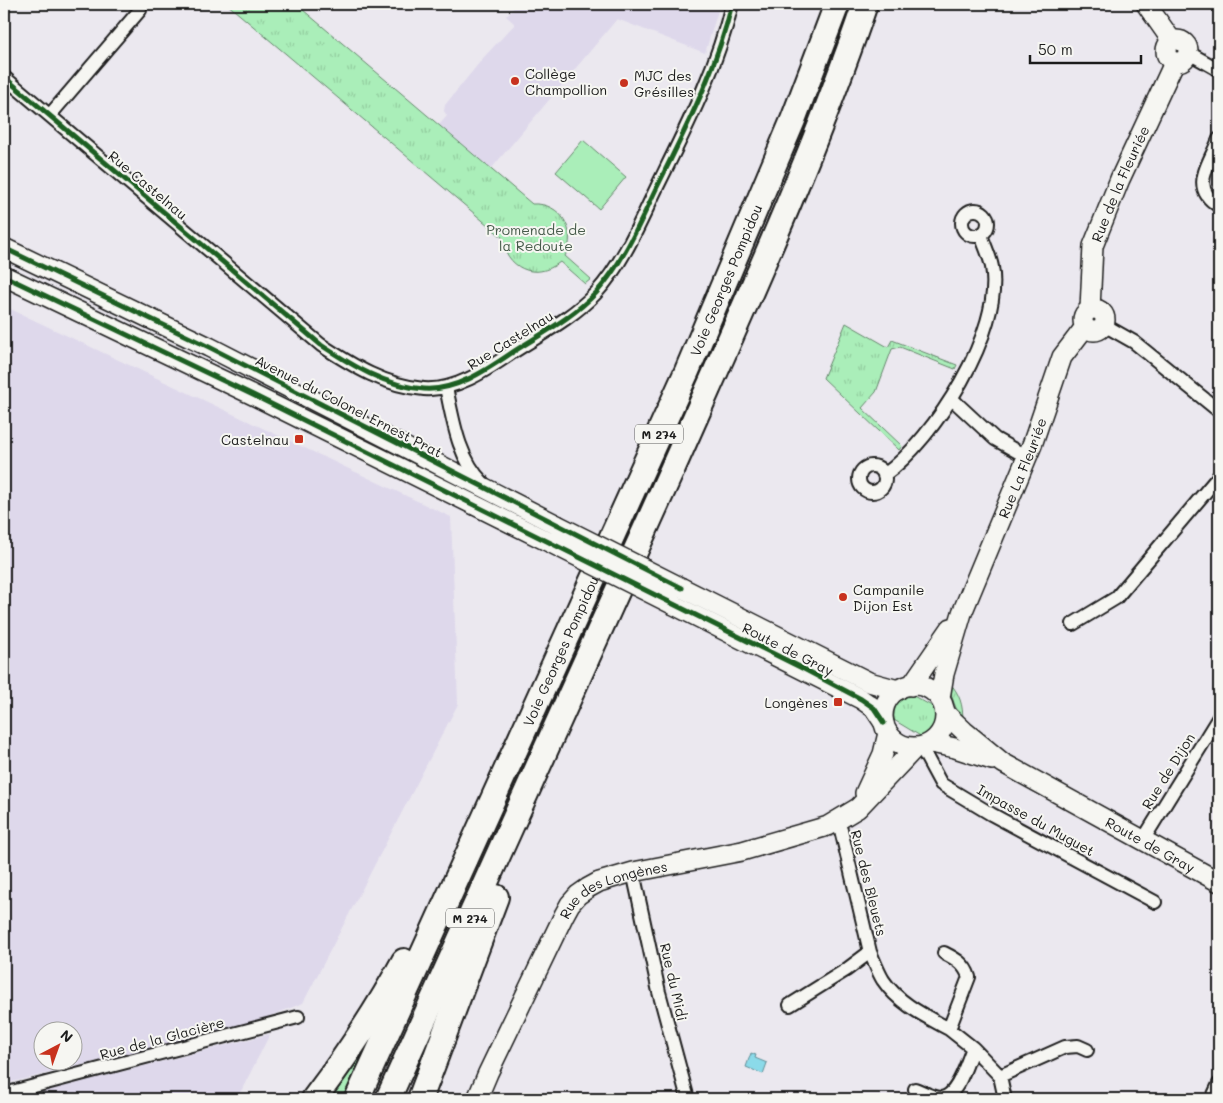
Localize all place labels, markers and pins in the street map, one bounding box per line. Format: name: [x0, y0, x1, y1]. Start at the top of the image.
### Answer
place label: Collège Champollion: [525, 64, 607, 99]
place label: MJC des Grésilles: [634, 66, 694, 101]
marker: Collège Champollion: [509, 75, 521, 87]
marker: MJC des Grésilles: [618, 77, 630, 89]
place label: Castelnau: [221, 430, 289, 449]
marker: Castelnau: [293, 433, 305, 445]
place label: Campanile Dijon Est: [853, 580, 924, 615]
marker: Campanile Dijon Est: [837, 591, 849, 603]
place label: Longènes: [765, 693, 828, 712]
marker: Longènes: [832, 696, 844, 708]

